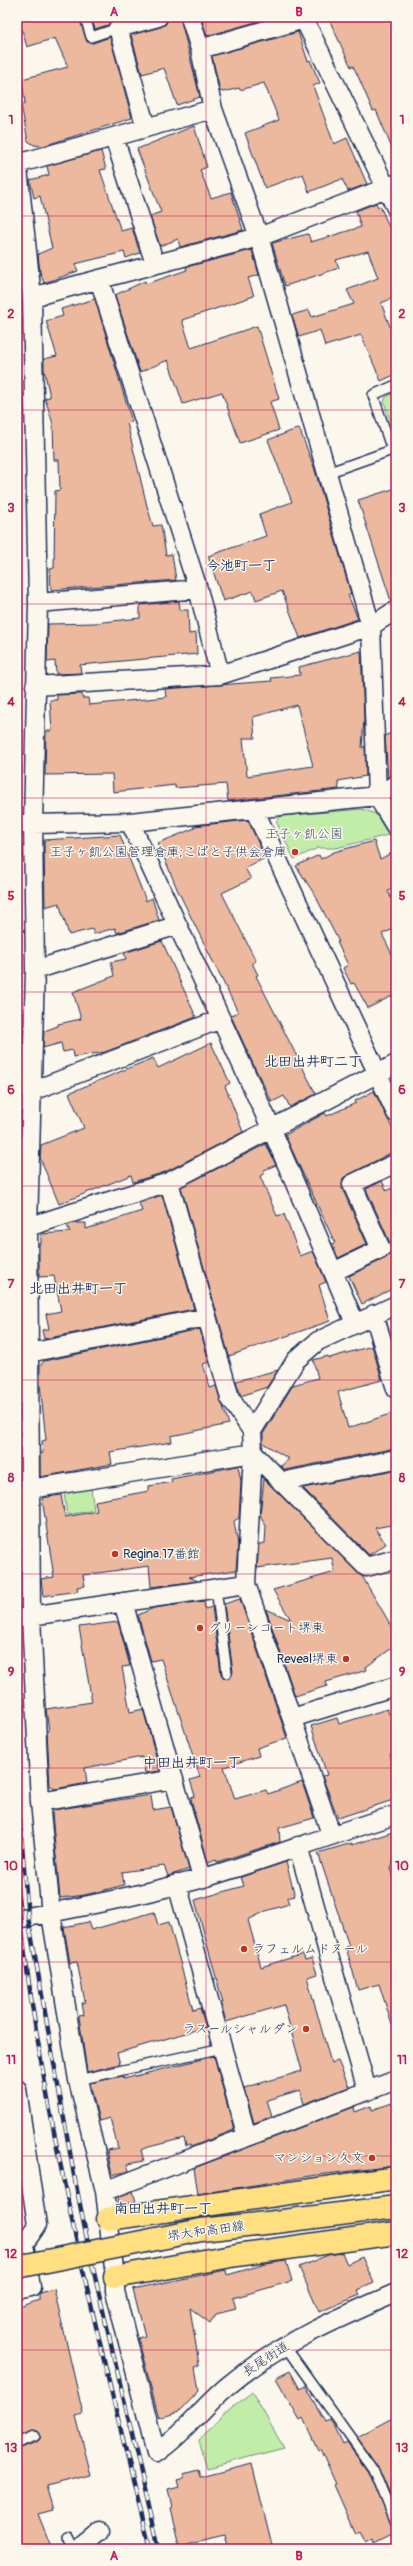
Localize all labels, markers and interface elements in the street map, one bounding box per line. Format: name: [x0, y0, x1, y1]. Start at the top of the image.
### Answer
text: A: [110, 4, 119, 20]
text: B: [295, 4, 303, 20]
text: 1: [8, 112, 14, 128]
text: 1: [399, 112, 405, 128]
text: 2: [7, 306, 15, 322]
text: 2: [398, 306, 406, 322]
text: 3: [7, 500, 15, 516]
text: 3: [398, 500, 406, 516]
district label: 今池町一丁: [206, 557, 276, 574]
text: 4: [7, 694, 15, 710]
text: 4: [398, 694, 406, 710]
park label: 王子ヶ飢公園: [265, 826, 343, 842]
place label: 王子ヶ飢公園管理倉庫;こばと子供会倉庫: [49, 844, 287, 860]
marker: 王子ヶ飢公園管理倉庫;こばと子供会倉庫: [290, 847, 300, 857]
text: 5: [7, 888, 15, 904]
text: 5: [398, 888, 406, 904]
district label: 北田出井町二丁: [264, 1053, 362, 1070]
text: 6: [7, 1082, 15, 1098]
text: 6: [398, 1082, 406, 1098]
text: 7: [8, 1276, 15, 1292]
text: 7: [399, 1276, 406, 1292]
district label: 北田出井町一丁: [29, 1280, 127, 1297]
text: 8: [8, 1470, 15, 1486]
text: 8: [399, 1470, 406, 1486]
place label: Regina.17番館: [123, 1546, 200, 1562]
marker: Regina.17番館: [110, 1549, 120, 1559]
place label: グリーンコート堺東: [208, 1620, 324, 1636]
marker: グリーンコート堺東: [195, 1623, 205, 1633]
place label: Reveal堺東: [277, 1651, 338, 1667]
marker: Reveal堺東: [341, 1654, 351, 1664]
text: 9: [8, 1664, 15, 1680]
text: 9: [399, 1664, 406, 1680]
district label: 中田出井町一丁: [143, 1754, 241, 1771]
text: 10: [4, 1858, 18, 1874]
text: 10: [395, 1858, 409, 1874]
place label: ラフェルムドヌール: [252, 1941, 368, 1957]
marker: ラフェルムドヌール: [239, 1944, 249, 1954]
place label: ラスールシャルダン: [183, 2021, 298, 2037]
marker: ラスールシャルダン: [301, 2024, 311, 2034]
text: 11: [6, 2052, 16, 2068]
text: 11: [397, 2052, 407, 2068]
place label: マンション久文: [274, 2150, 364, 2166]
marker: マンション久文: [367, 2153, 377, 2163]
district label: 南田出井町一丁: [114, 2200, 212, 2217]
street label: 堺大和高田線: [166, 2218, 247, 2244]
text: 12: [5, 2246, 17, 2262]
text: 12: [396, 2246, 408, 2262]
street label: 長尾街道: [240, 2338, 292, 2380]
text: 13: [5, 2440, 17, 2456]
text: 13: [396, 2440, 408, 2456]
text: A: [110, 2548, 119, 2564]
text: B: [295, 2548, 303, 2564]

